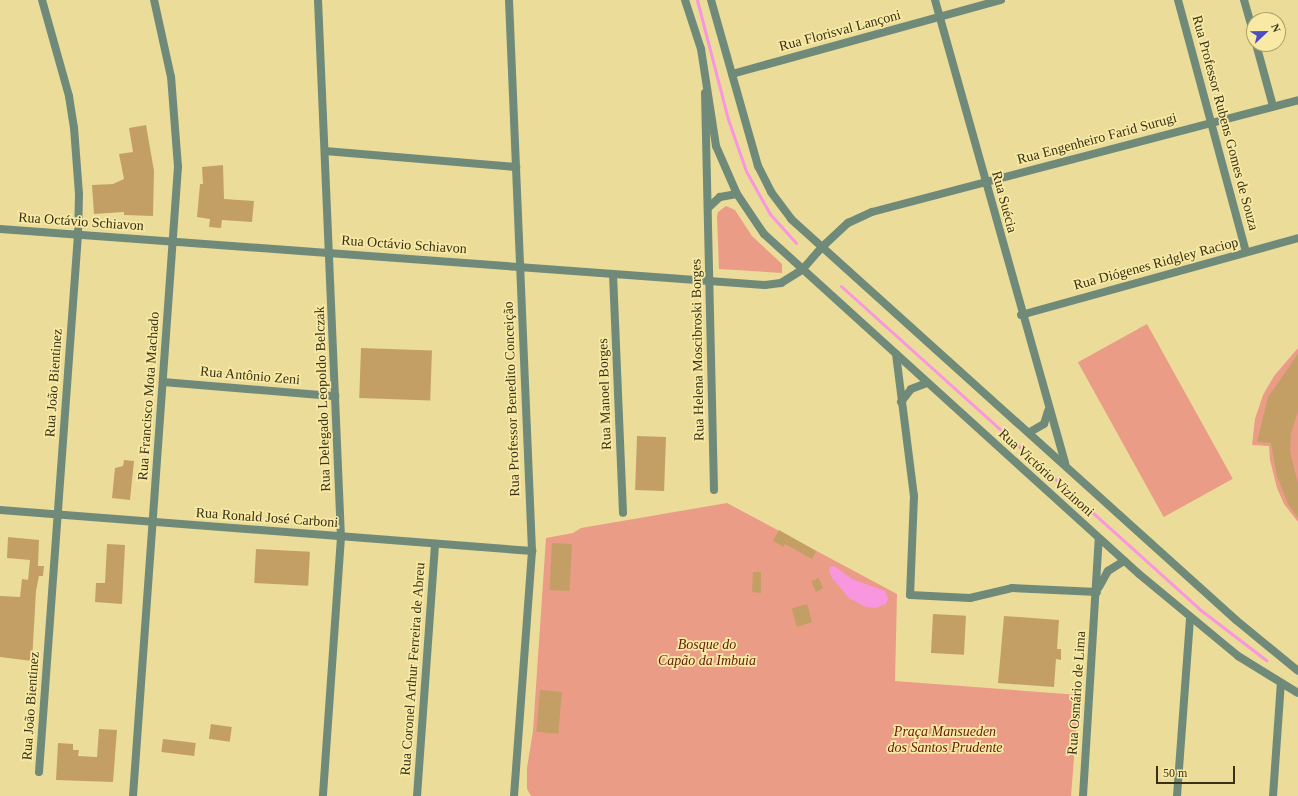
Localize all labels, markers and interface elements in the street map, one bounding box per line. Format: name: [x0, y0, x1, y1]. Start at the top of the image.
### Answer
street label: Rua Florisval Lançoni: [777, 7, 903, 55]
north arrow: [1246, 12, 1286, 52]
street label: Rua Professor Rubens Gomes de Souza: [1188, 14, 1262, 232]
text: N: [1269, 22, 1283, 34]
street label: Rua Engenheiro Farid Surugi: [1015, 110, 1179, 168]
street label: Rua Suécia: [988, 169, 1020, 235]
street label: Rua Octávio Schiavon: [18, 209, 144, 235]
street label: Rua Octávio Schiavon: [341, 232, 467, 258]
street label: Rua Diógenes Ridgley Raciop: [1072, 234, 1240, 294]
street label: Rua Helena Moscibroski Borges: [688, 259, 708, 441]
street label: Rua Professor Benedito Conceição: [500, 301, 524, 497]
street label: Rua Delegado Leopoldo Belczak: [311, 306, 335, 492]
street label: Rua Francisco Mota Machado: [135, 311, 163, 481]
street label: Rua João Bientinez: [42, 328, 66, 438]
street label: Rua Manoel Borges: [595, 338, 615, 450]
street label: Rua Antônio Zeni: [199, 363, 301, 389]
street label: Rua Victório Vizinoni: [994, 425, 1098, 521]
street label: Rua Ronald José Carboni: [195, 505, 339, 531]
street label: Rua Coronel Arthur Ferreira de Abreu: [397, 561, 429, 777]
street label: Rua Osmário de Lima: [1064, 631, 1090, 755]
park label: Bosque do Capão da Imbuia: [658, 637, 756, 670]
street label: Rua João Bientinez: [19, 651, 43, 761]
park label: Praça Mansueden dos Santos Prudente: [887, 724, 1003, 756]
scale bar: [1158, 758, 1237, 784]
text: 50 m: [1163, 766, 1187, 780]

